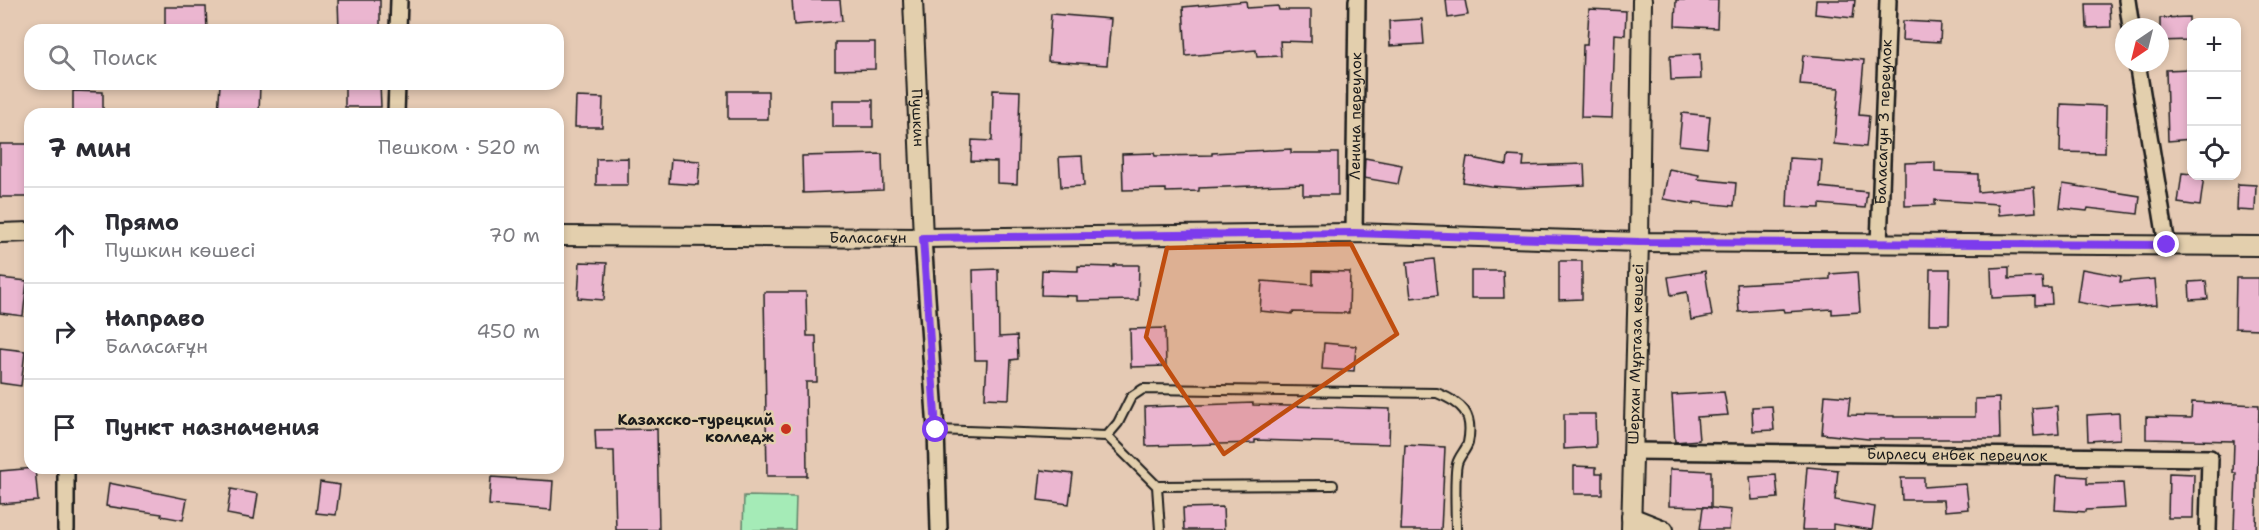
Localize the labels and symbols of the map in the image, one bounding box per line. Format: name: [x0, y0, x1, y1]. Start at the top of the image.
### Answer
north arrow: [2115, 18, 2169, 72]
street label: Баласагун 3 переулок: [1870, 39, 1897, 205]
street label: Ленина переулок: [1345, 52, 1366, 180]
street label: Пушкин: [907, 88, 929, 147]
street label: Баласағұн: [829, 227, 907, 248]
route end: [2153, 231, 2179, 257]
street label: Шерхан Мұртаза көшесі: [1623, 263, 1648, 445]
place label: Казахско-турецкий колледж: [617, 410, 775, 447]
route start: [922, 416, 948, 442]
marker: Казахско-турецкий колледж: [779, 422, 793, 436]
street label: Бирлесу енбек переулок: [1866, 444, 2048, 466]

